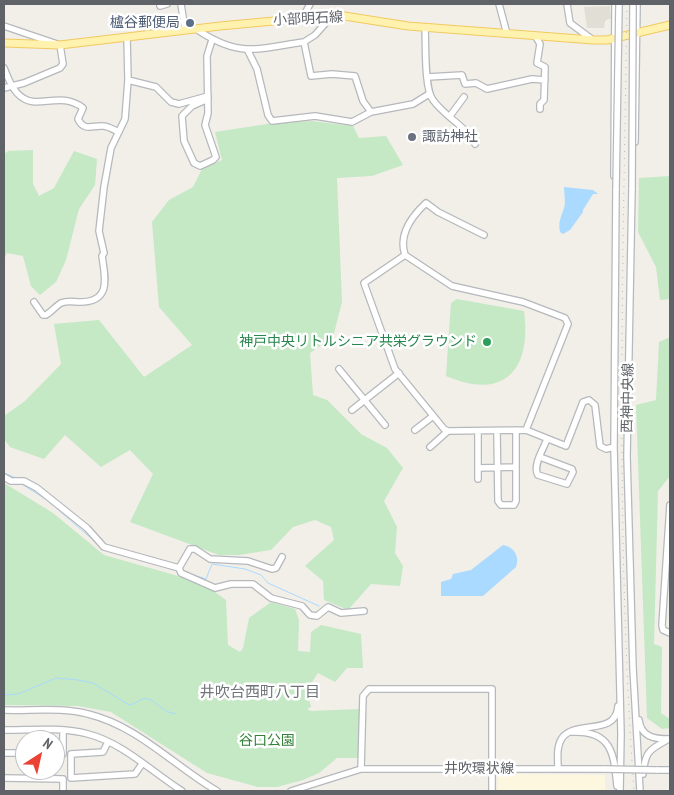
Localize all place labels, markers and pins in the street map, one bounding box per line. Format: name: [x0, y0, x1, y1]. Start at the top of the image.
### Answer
place label: 櫨谷郵便局: [110, 15, 180, 31]
marker: 櫨谷郵便局: [184, 17, 196, 29]
place label: 諏訪神社: [422, 129, 478, 145]
marker: 諏訪神社: [406, 131, 418, 143]
place label: 神戸中央リトルシニア共栄グラウンド: [239, 334, 477, 350]
marker: 神戸中央リトルシニア共栄グラウンド: [481, 336, 493, 348]

